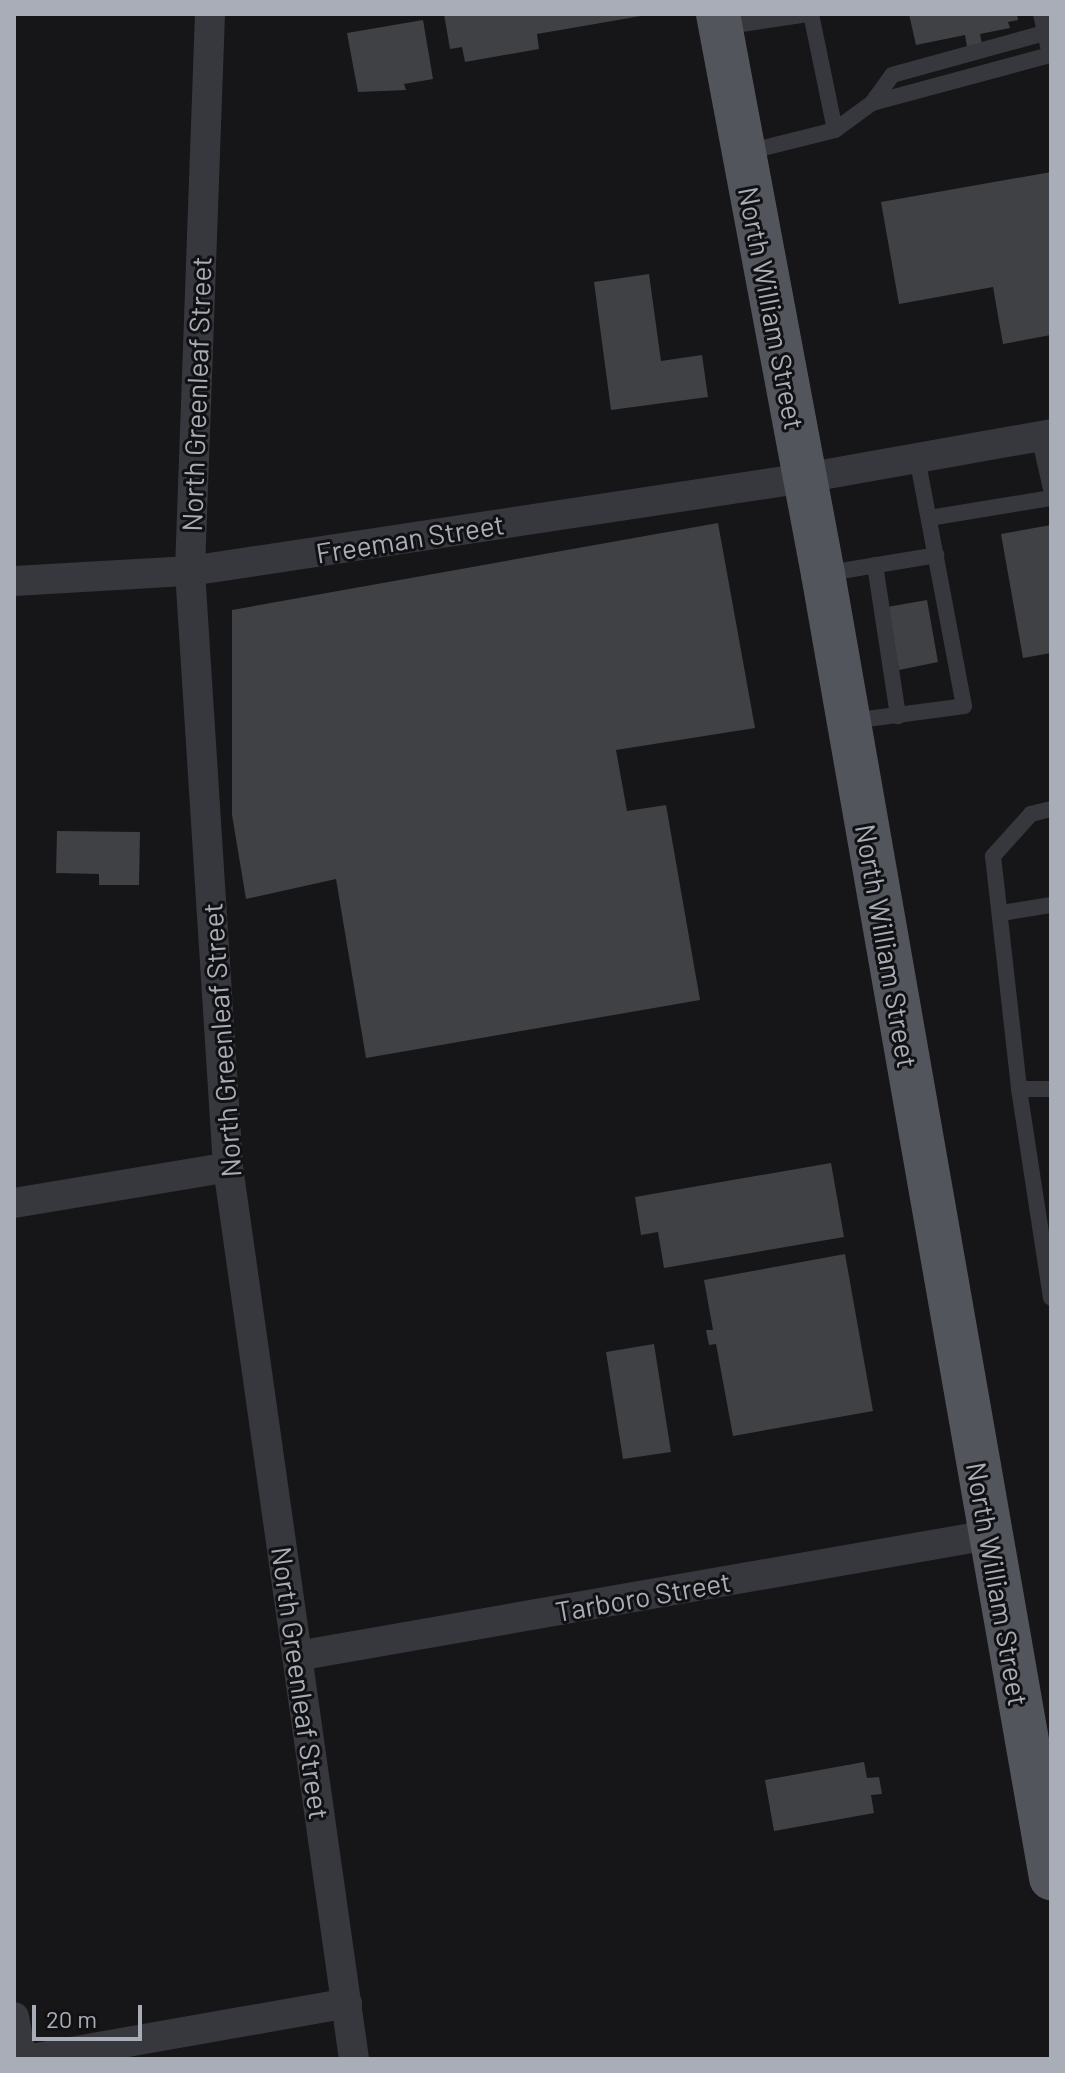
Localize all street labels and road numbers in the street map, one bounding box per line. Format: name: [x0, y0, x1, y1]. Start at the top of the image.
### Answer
street label: North William Street: [732, 184, 812, 432]
street label: North Greenleaf Street: [174, 256, 218, 532]
street label: Freeman Street: [314, 507, 506, 569]
street label: North William Street: [849, 822, 925, 1070]
street label: North Greenleaf Street: [195, 902, 247, 1178]
street label: North William Street: [960, 1460, 1036, 1708]
street label: North Greenleaf Street: [265, 1544, 337, 1822]
street label: Tarboro Street: [553, 1564, 733, 1628]

